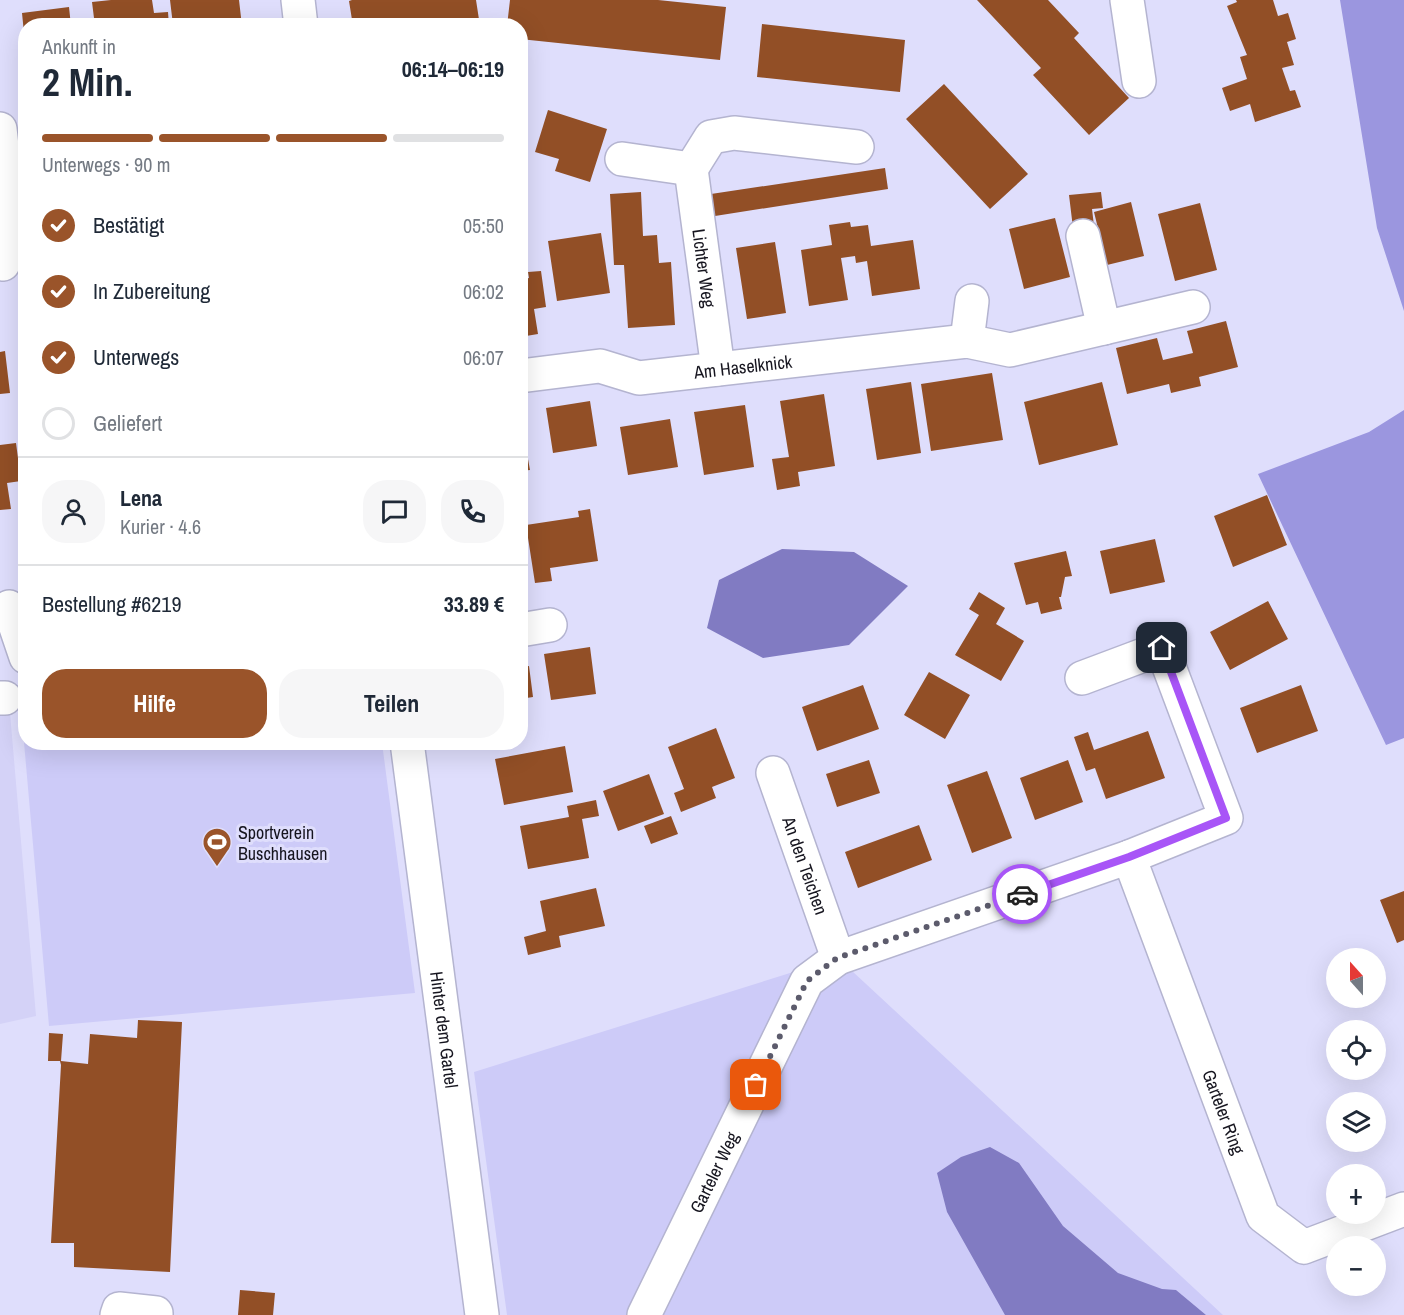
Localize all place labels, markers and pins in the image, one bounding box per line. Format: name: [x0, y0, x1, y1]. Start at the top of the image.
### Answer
pin: [1136, 622, 1187, 673]
place label: Sportverein Buschhausen: [238, 820, 327, 866]
sports icon: Sportverein Buschhausen: [201, 826, 233, 868]
pin: [730, 1059, 781, 1110]

